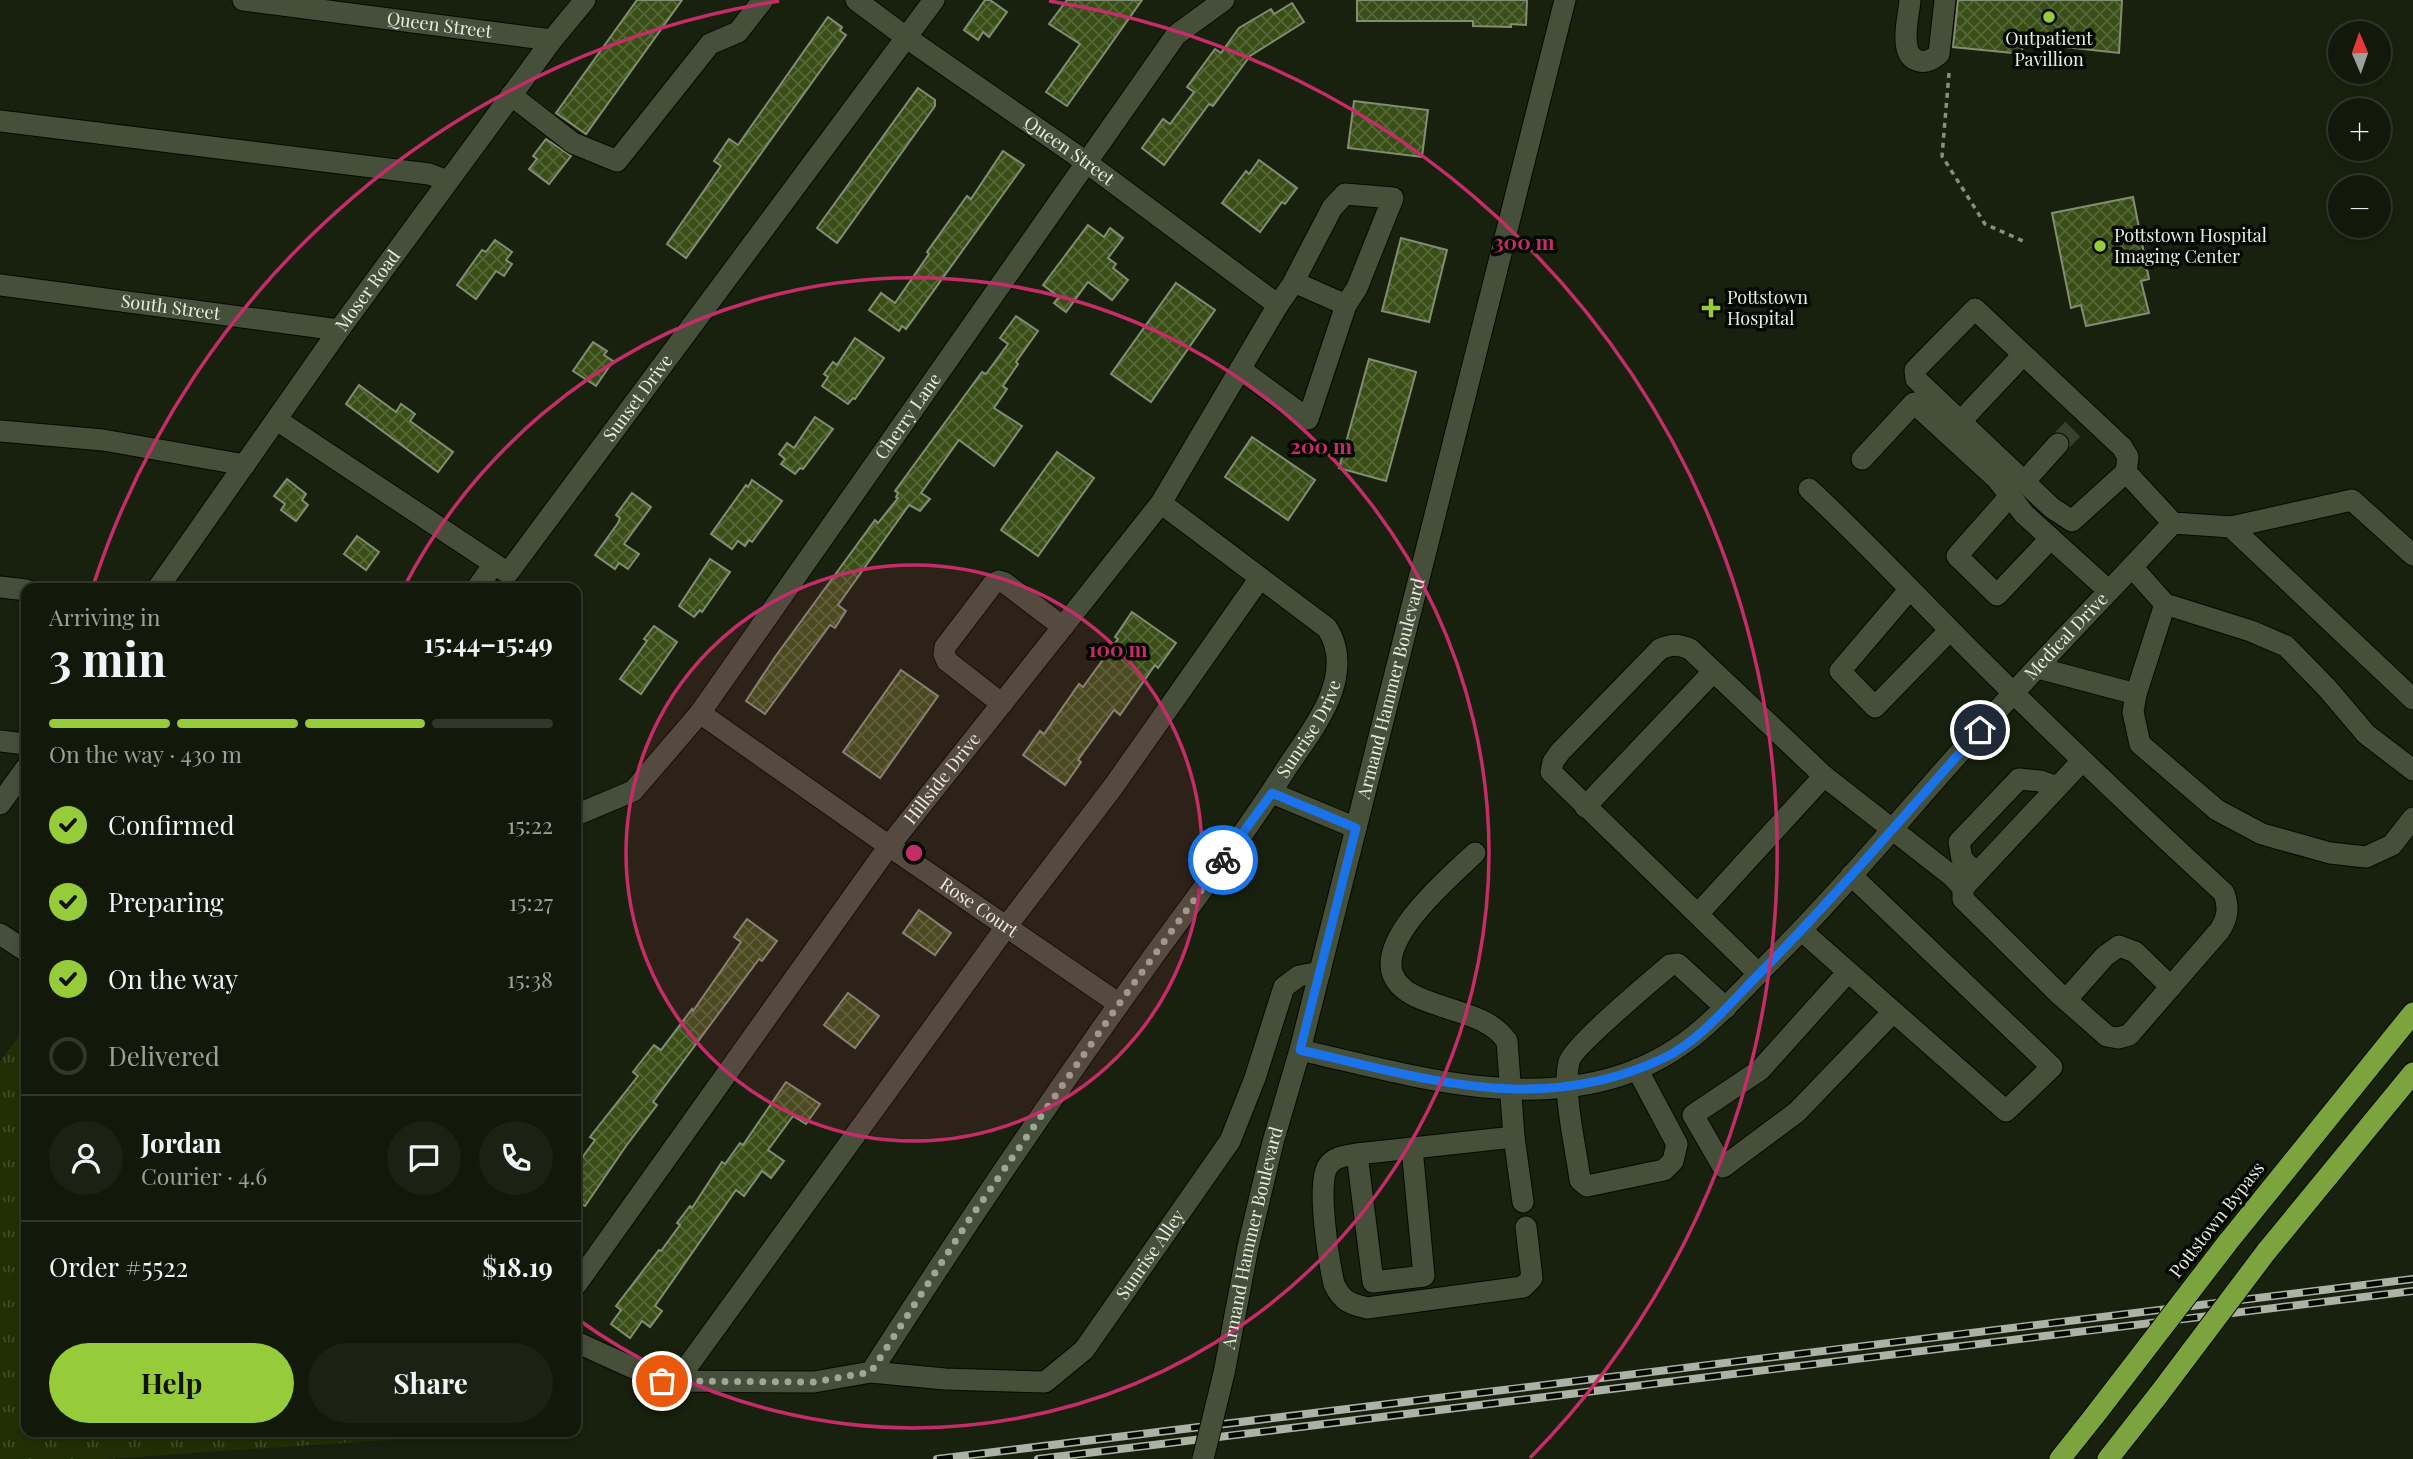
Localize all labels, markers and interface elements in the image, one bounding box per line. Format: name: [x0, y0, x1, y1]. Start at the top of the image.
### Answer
street label: Queen Street: [386, 6, 494, 43]
marker: Outpatient Pavillion: [2041, 9, 2057, 25]
north arrow: [2328, 21, 2390, 84]
map controls: [2328, 21, 2391, 238]
place label: Outpatient Pavillion: [2005, 26, 2093, 71]
button: +: [2328, 98, 2391, 161]
street label: Queen Street: [1020, 110, 1120, 191]
button: −: [2328, 175, 2391, 238]
place label: Pottstown Hospital Imaging Center: [2114, 223, 2267, 268]
text: 300 m: [1493, 227, 1555, 255]
marker: Pottstown Hospital Imaging Center: [2092, 238, 2108, 254]
street label: Moser Road: [329, 244, 405, 336]
place label: Pottstown Hospital: [1727, 285, 1808, 330]
street label: South Street: [120, 288, 222, 325]
marker: Pottstown Hospital: [1701, 298, 1721, 318]
street label: Sunset Drive: [597, 349, 677, 446]
street label: Cherry Lane: [869, 368, 946, 464]
text: 200 m: [1290, 431, 1352, 459]
street label: Armand Hammer Boulevard: [1351, 575, 1430, 802]
street label: Medical Drive: [2018, 587, 2113, 685]
text: Arriving in: [49, 601, 161, 632]
text: 15:44–15:49: [424, 625, 553, 660]
text: 3 min: [49, 627, 166, 689]
text: 100 m: [1088, 634, 1148, 662]
street label: Sunrise Drive: [1271, 677, 1346, 782]
pin: [1950, 700, 2010, 760]
icon: home: [1961, 711, 1999, 749]
street label: Hillside Drive: [898, 727, 985, 829]
text: On the way · 430 m: [49, 738, 242, 769]
icon: check: [49, 806, 87, 844]
text: Confirmed: [108, 807, 235, 842]
text: 15:22: [507, 809, 553, 840]
courier: [1188, 825, 1258, 895]
centre of rings: [902, 841, 926, 865]
icon: bike: [1204, 841, 1242, 879]
street label: Rose Court: [935, 871, 1024, 943]
icon: check: [49, 883, 87, 921]
text: Preparing: [108, 884, 224, 919]
text: 15:27: [509, 886, 553, 917]
icon: check: [49, 960, 87, 998]
text: On the way: [108, 961, 238, 996]
text: 15:38: [507, 963, 553, 994]
text: Delivered: [108, 1038, 220, 1073]
button: person: [49, 1121, 123, 1195]
button: chat: [387, 1121, 461, 1195]
button: phone: [479, 1121, 553, 1195]
street label: Armand Hammer Boulevard: [1216, 1123, 1288, 1352]
text: Jordan: [141, 1125, 221, 1160]
street label: Pottstown Bypass: [2163, 1156, 2269, 1282]
text: Courier · 4.6: [141, 1160, 267, 1191]
street label: Sunrise Alley: [1110, 1204, 1190, 1304]
text: Order #5522: [49, 1249, 188, 1284]
text: $18.19: [482, 1249, 553, 1284]
button: Help: [49, 1343, 294, 1423]
button: Share: [308, 1343, 553, 1423]
pin: [632, 1351, 692, 1411]
icon: bag: [643, 1362, 681, 1400]

